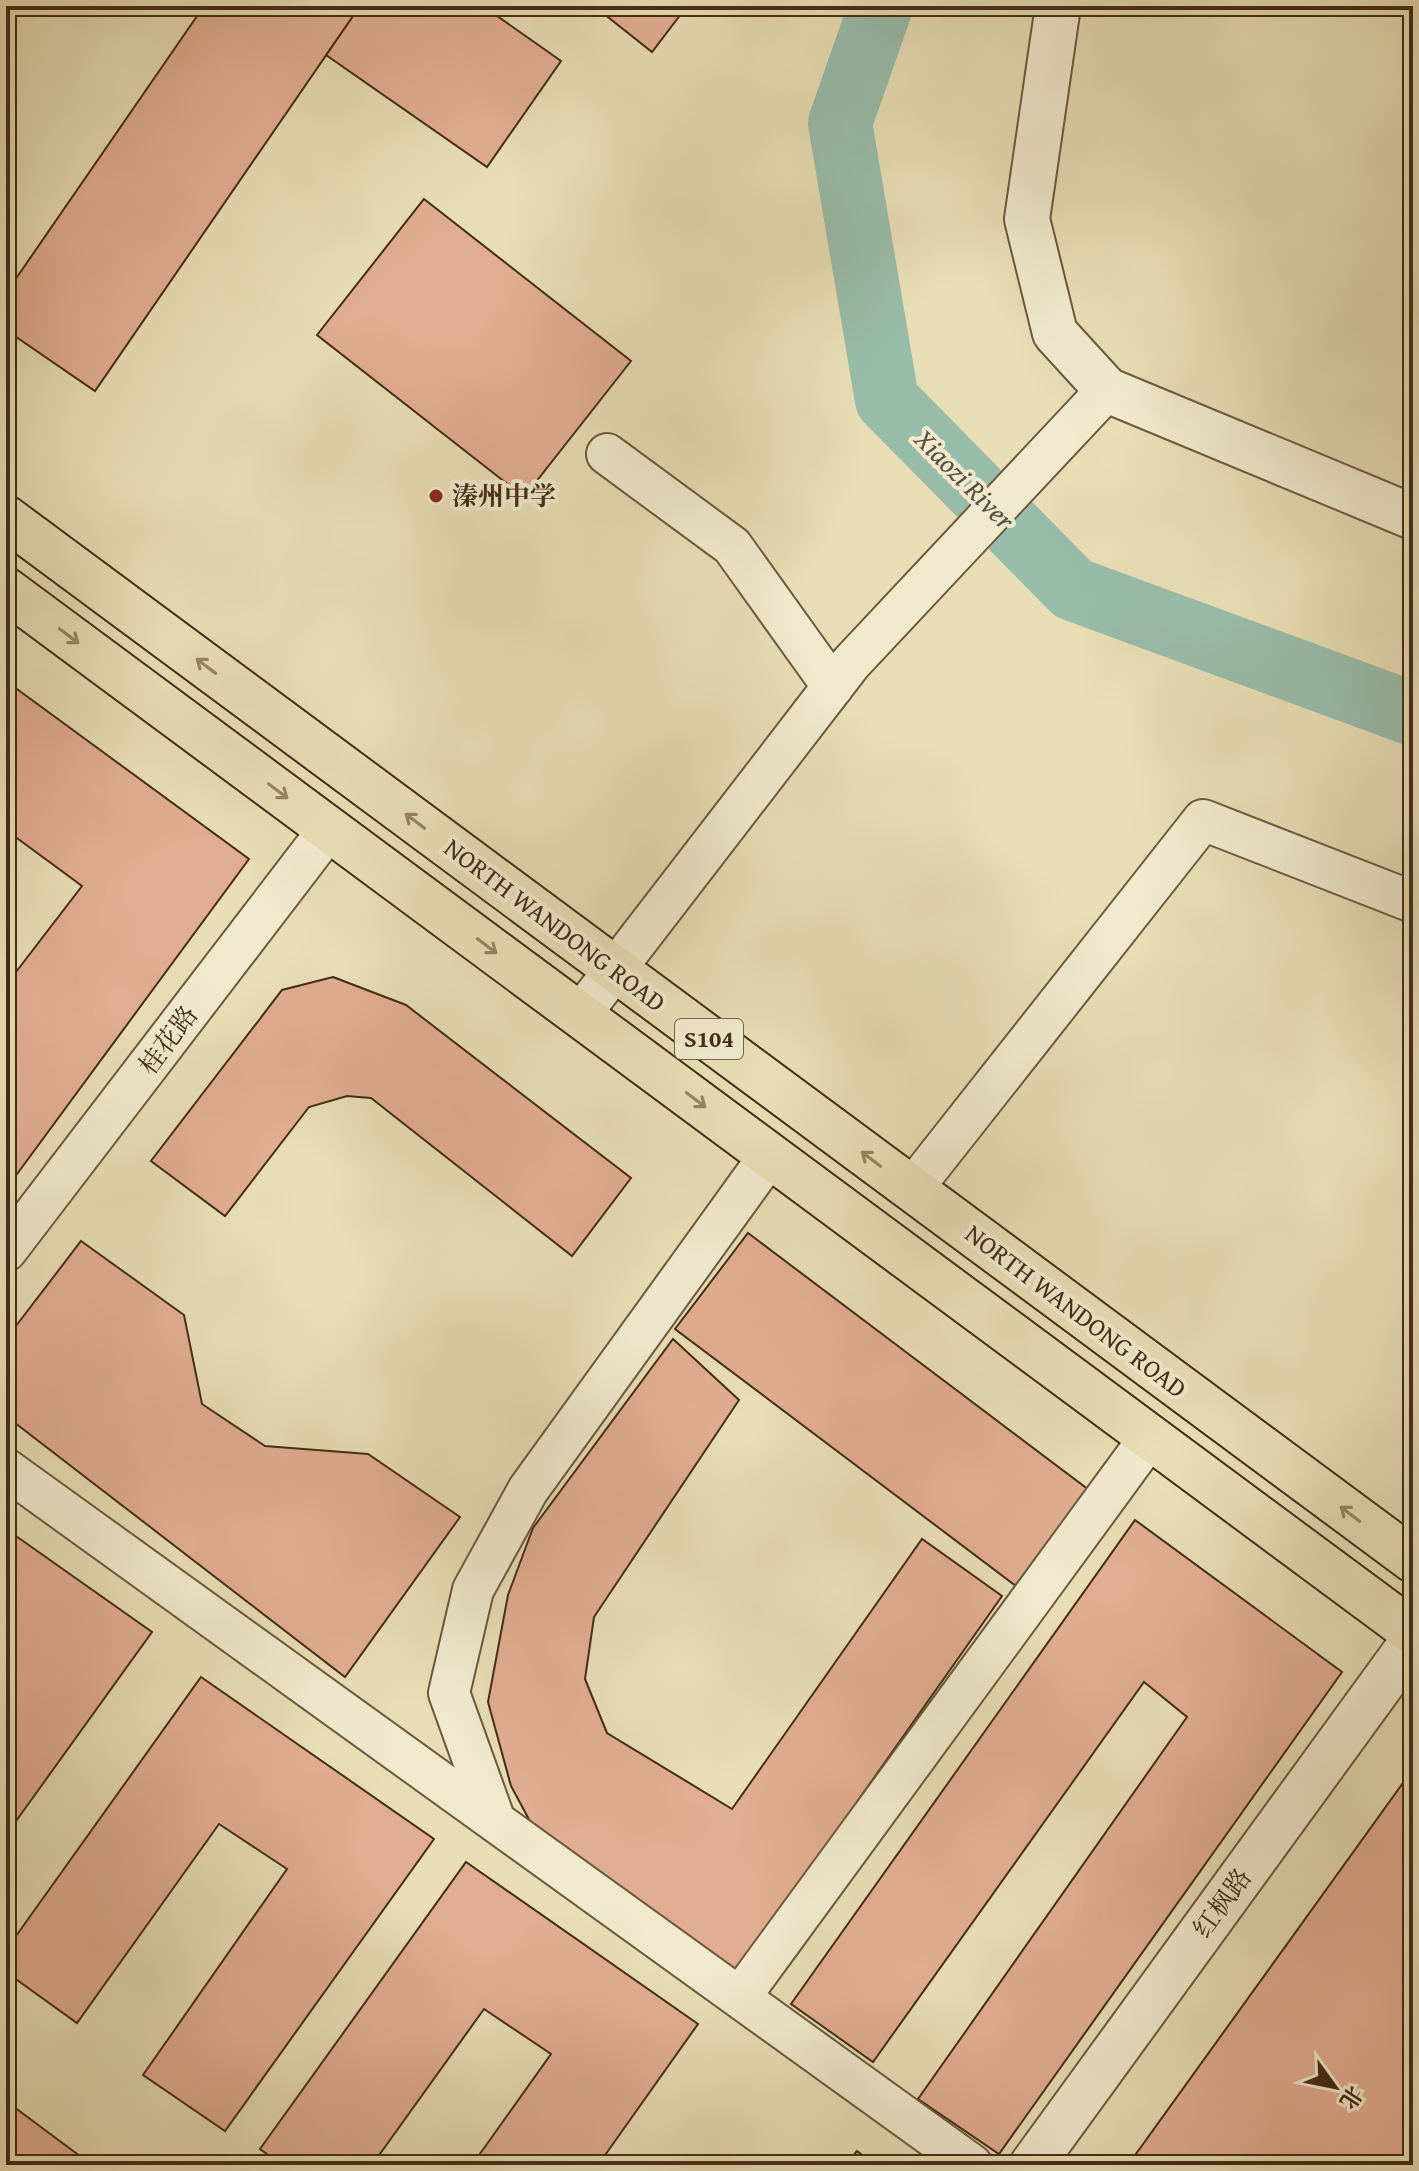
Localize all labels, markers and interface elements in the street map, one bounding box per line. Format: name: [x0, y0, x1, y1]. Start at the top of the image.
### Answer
water label: Xiaozi River: [905, 418, 1026, 540]
place label: 溱州中学: [452, 476, 556, 515]
marker: 溱州中学: [427, 487, 445, 505]
one-way arrow: [57, 628, 79, 645]
one-way arrow: [196, 658, 217, 675]
one-way arrow: [266, 783, 288, 799]
one-way arrow: [405, 813, 426, 830]
street label: NORTH WANDONG ROAD: [436, 828, 674, 1021]
one-way arrow: [475, 937, 497, 954]
street label: 桂花路: [129, 997, 207, 1083]
road number: S104: [675, 1019, 743, 1059]
one-way arrow: [684, 1092, 706, 1109]
one-way arrow: [861, 1151, 883, 1168]
street label: NORTH WANDONG ROAD: [957, 1214, 1195, 1407]
one-way arrow: [1340, 1506, 1362, 1522]
street label: 红枫路: [1183, 1860, 1260, 1946]
north arrow: [1295, 2047, 1375, 2127]
text: 北: [1332, 2080, 1371, 2116]

